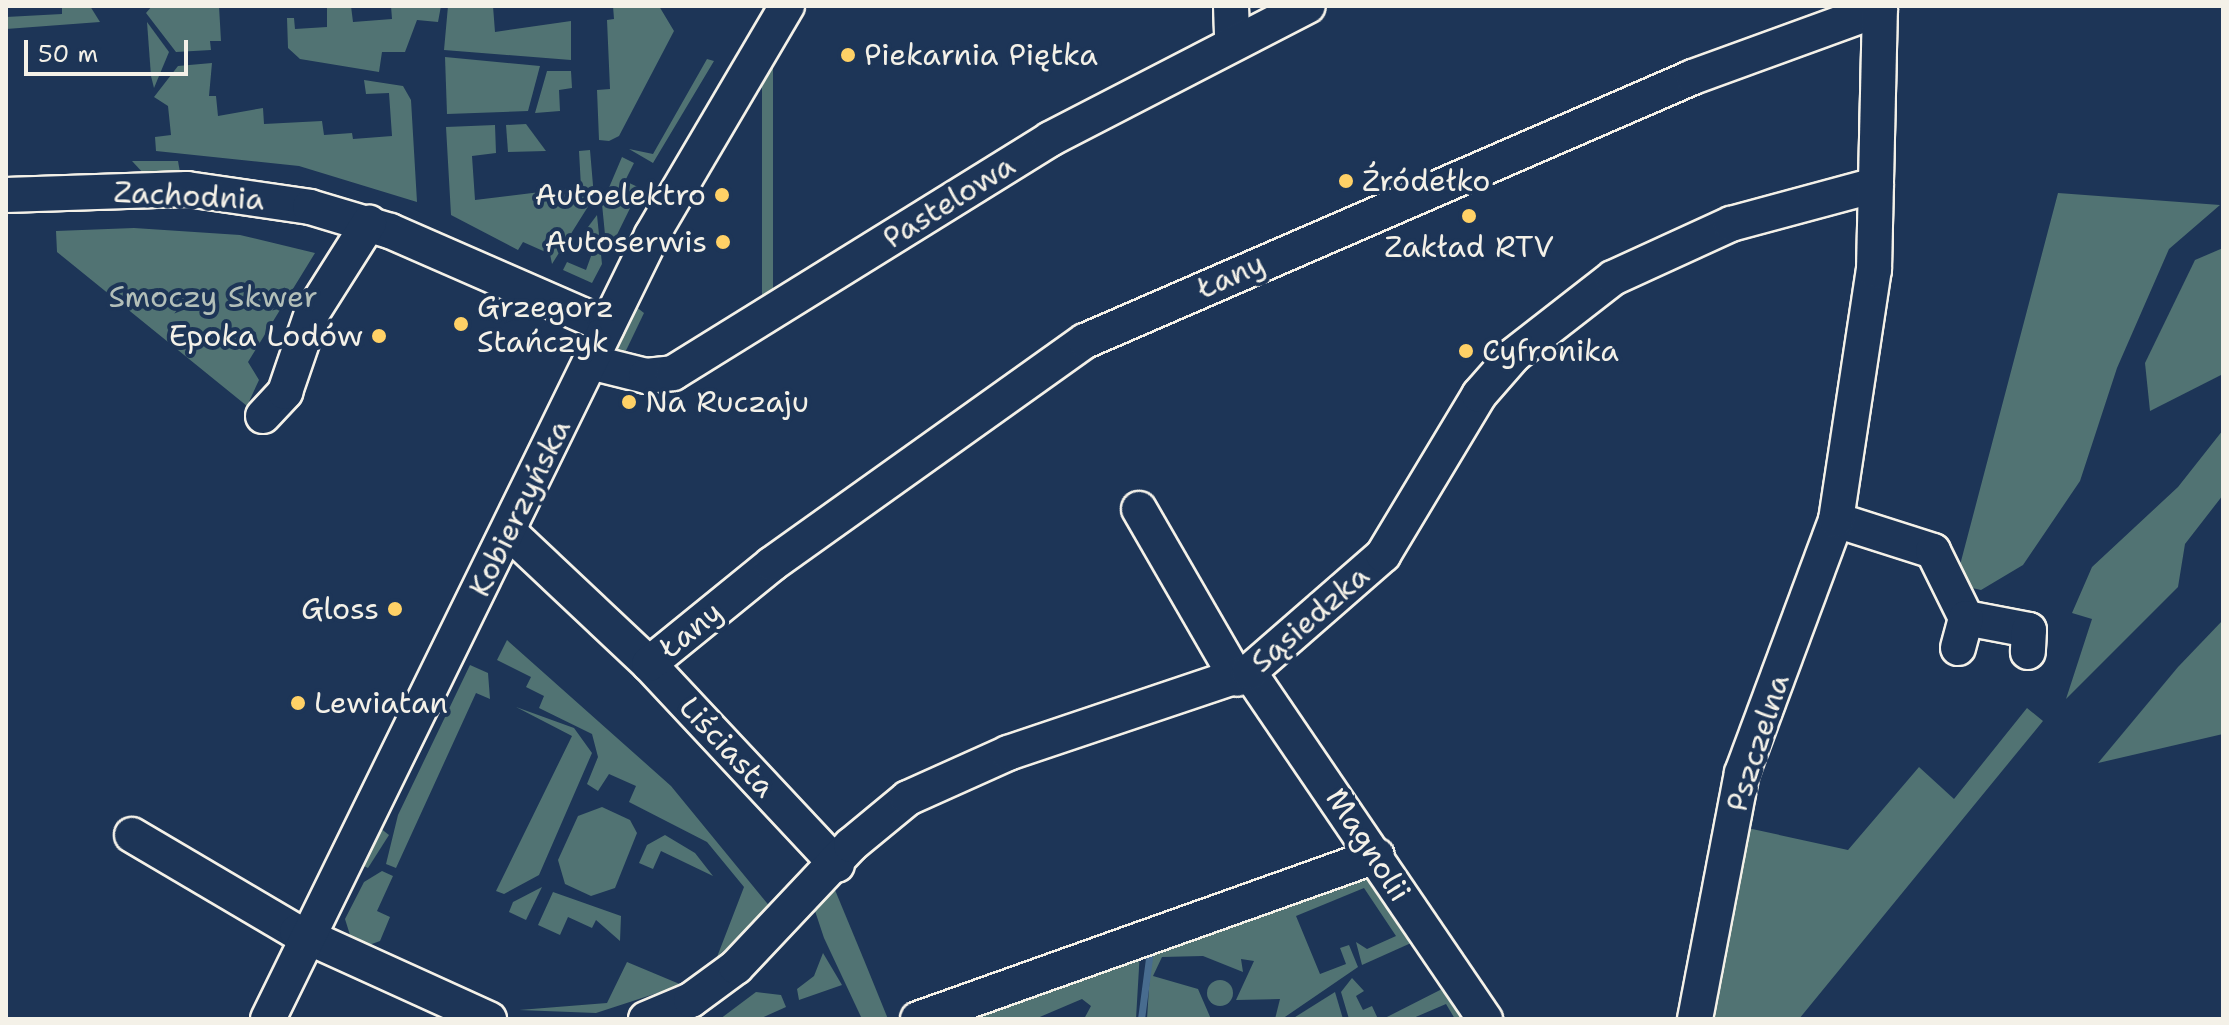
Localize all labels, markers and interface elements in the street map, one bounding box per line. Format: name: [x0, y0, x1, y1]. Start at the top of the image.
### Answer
scale bar: [28, 24, 192, 74]
place label: Piekarnia Piętka: [864, 37, 1098, 73]
text: 50 m: [38, 38, 98, 70]
marker: Piekarnia Piętka: [839, 46, 857, 64]
street label: Pastelowa: [877, 147, 1021, 257]
place label: Źródełko: [1362, 163, 1490, 199]
marker: Źródełko: [1337, 172, 1355, 190]
street label: Zachodnia: [113, 174, 265, 218]
place label: Autoelektro: [535, 177, 706, 213]
marker: Autoelektro: [713, 186, 731, 204]
marker: Zakład RTV: [1460, 207, 1478, 225]
place label: Autoserwis: [545, 224, 707, 260]
place label: Zakład RTV: [1384, 229, 1554, 265]
marker: Autoserwis: [714, 233, 732, 251]
street label: Łany: [1192, 245, 1270, 307]
park label: Smoczy Skwer: [108, 279, 318, 315]
place label: Grzegorz Stańczyk: [477, 289, 614, 360]
marker: Grzegorz Stańczyk: [452, 315, 470, 333]
place label: Epoka Lodów: [169, 318, 363, 354]
marker: Epoka Lodów: [370, 327, 388, 345]
place label: Cyfronika: [1482, 333, 1619, 369]
marker: Cyfronika: [1457, 342, 1475, 360]
place label: Na Ruczaju: [645, 384, 809, 420]
marker: Na Ruczaju: [620, 393, 638, 411]
street label: Kobierzyńska: [462, 413, 578, 603]
street label: Sąsiedzka: [1244, 558, 1376, 680]
place label: Gloss: [301, 591, 379, 627]
street label: Łany: [652, 594, 730, 666]
marker: Gloss: [386, 600, 404, 618]
street label: Pszczelna: [1719, 670, 1797, 816]
place label: Lewiatan: [314, 685, 448, 721]
street label: Liściasta: [671, 689, 783, 805]
marker: Lewiatan: [289, 694, 307, 712]
street label: Magnolii: [1318, 782, 1418, 908]

